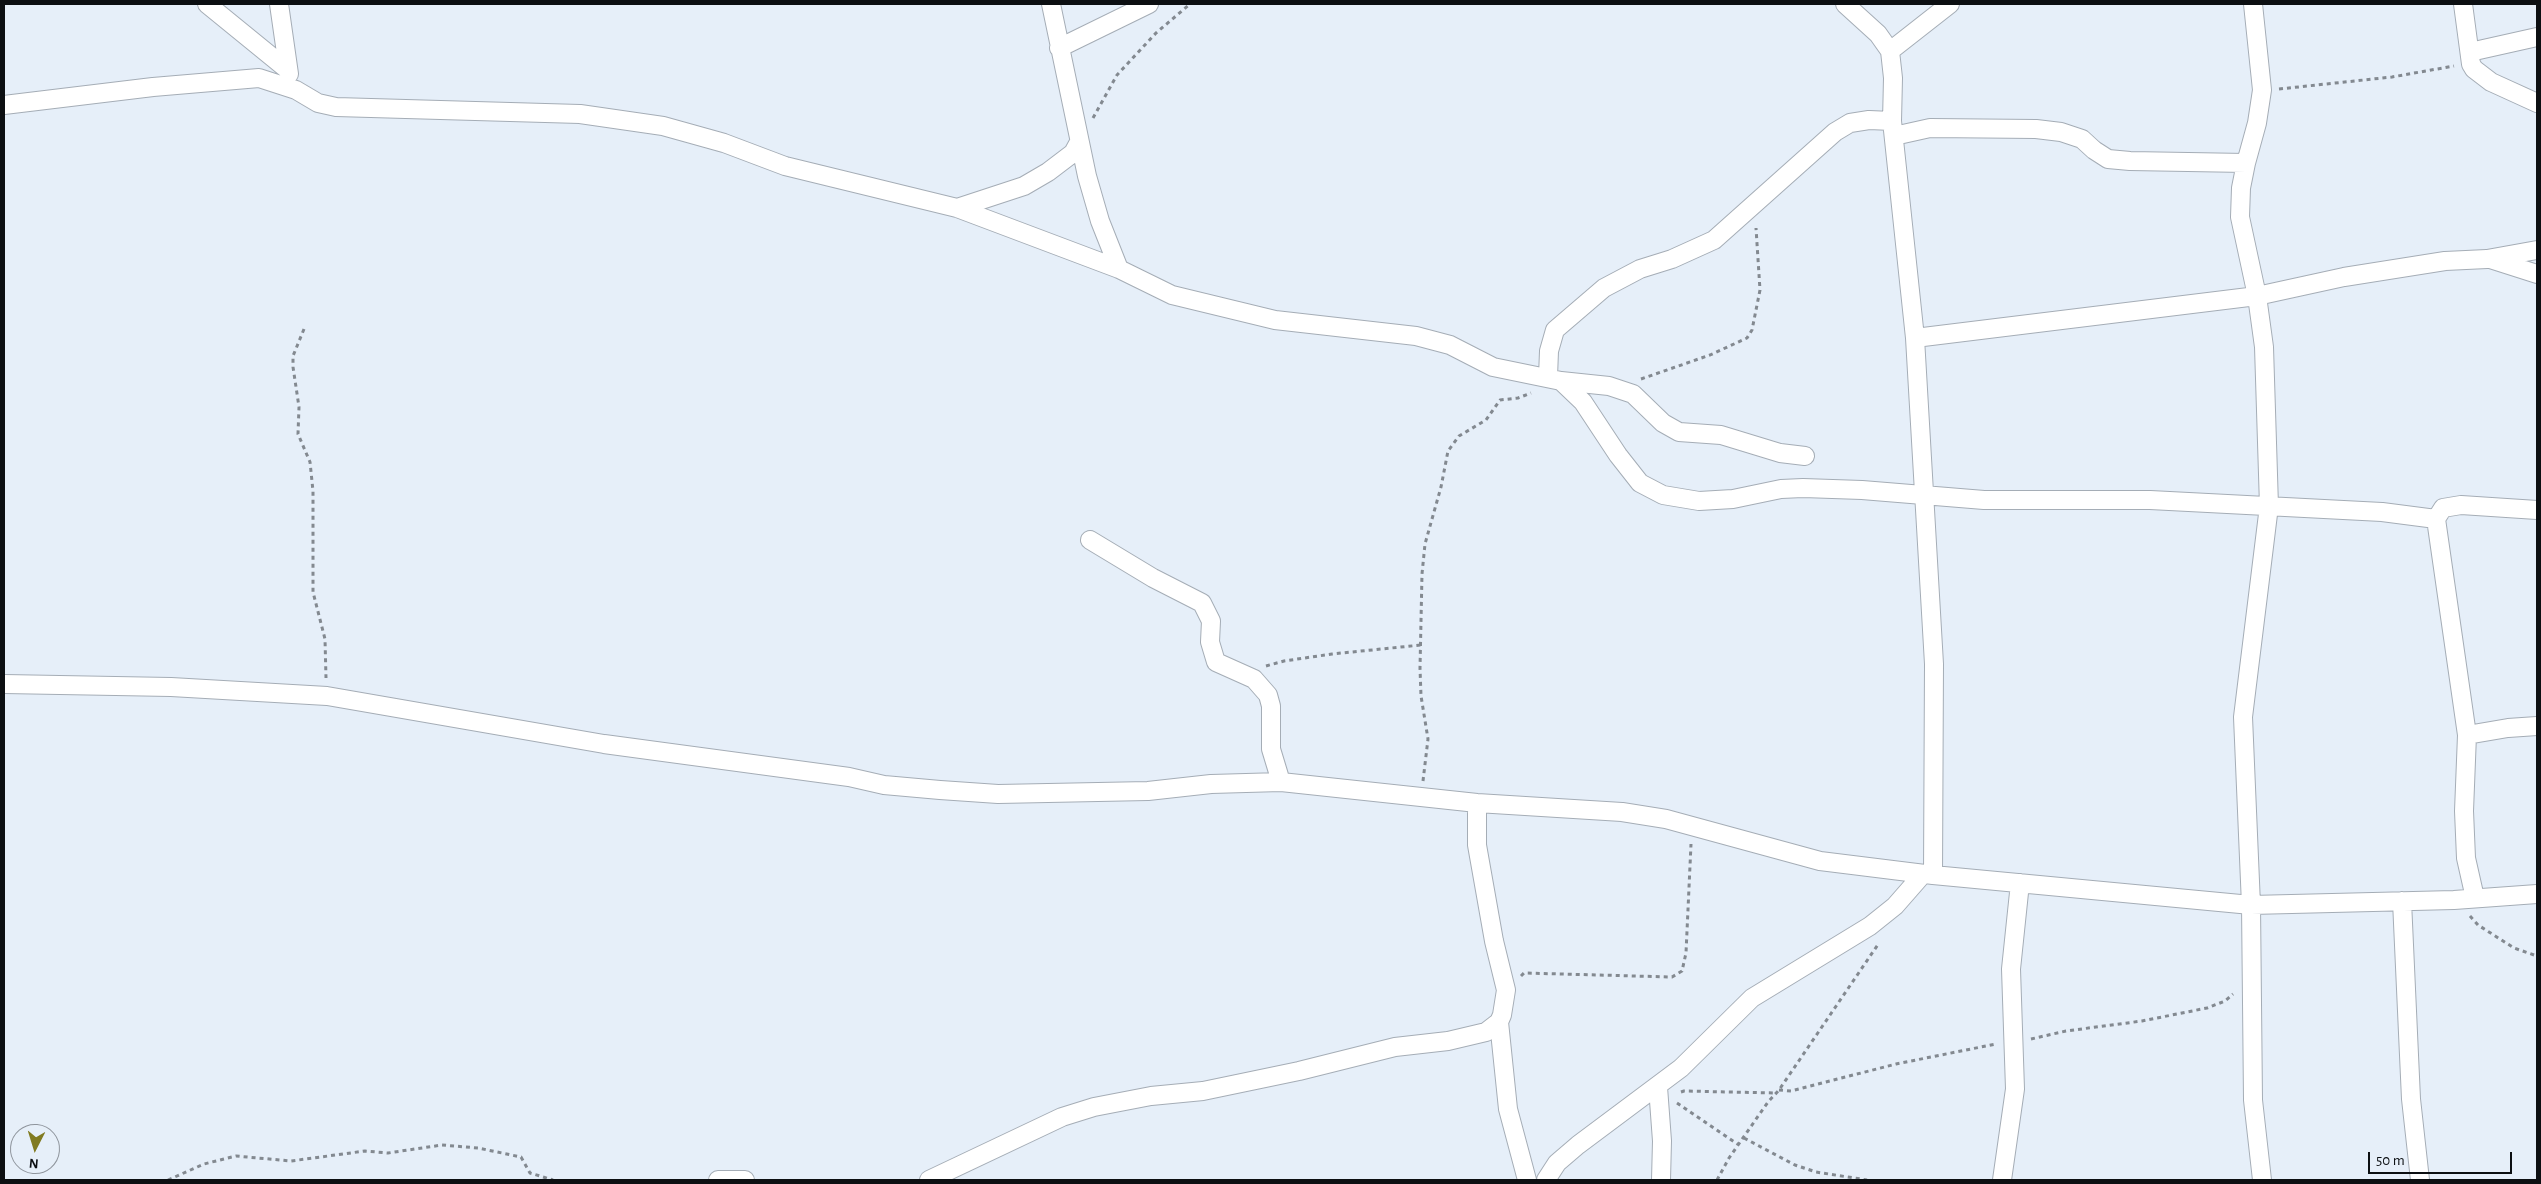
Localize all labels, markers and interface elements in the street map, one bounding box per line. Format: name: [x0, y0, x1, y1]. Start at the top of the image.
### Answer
north arrow: [10, 1124, 60, 1174]
scale bar: [2371, 1142, 2515, 1174]
text: 50 m: [2376, 1153, 2405, 1168]
text: N: [28, 1156, 39, 1170]

